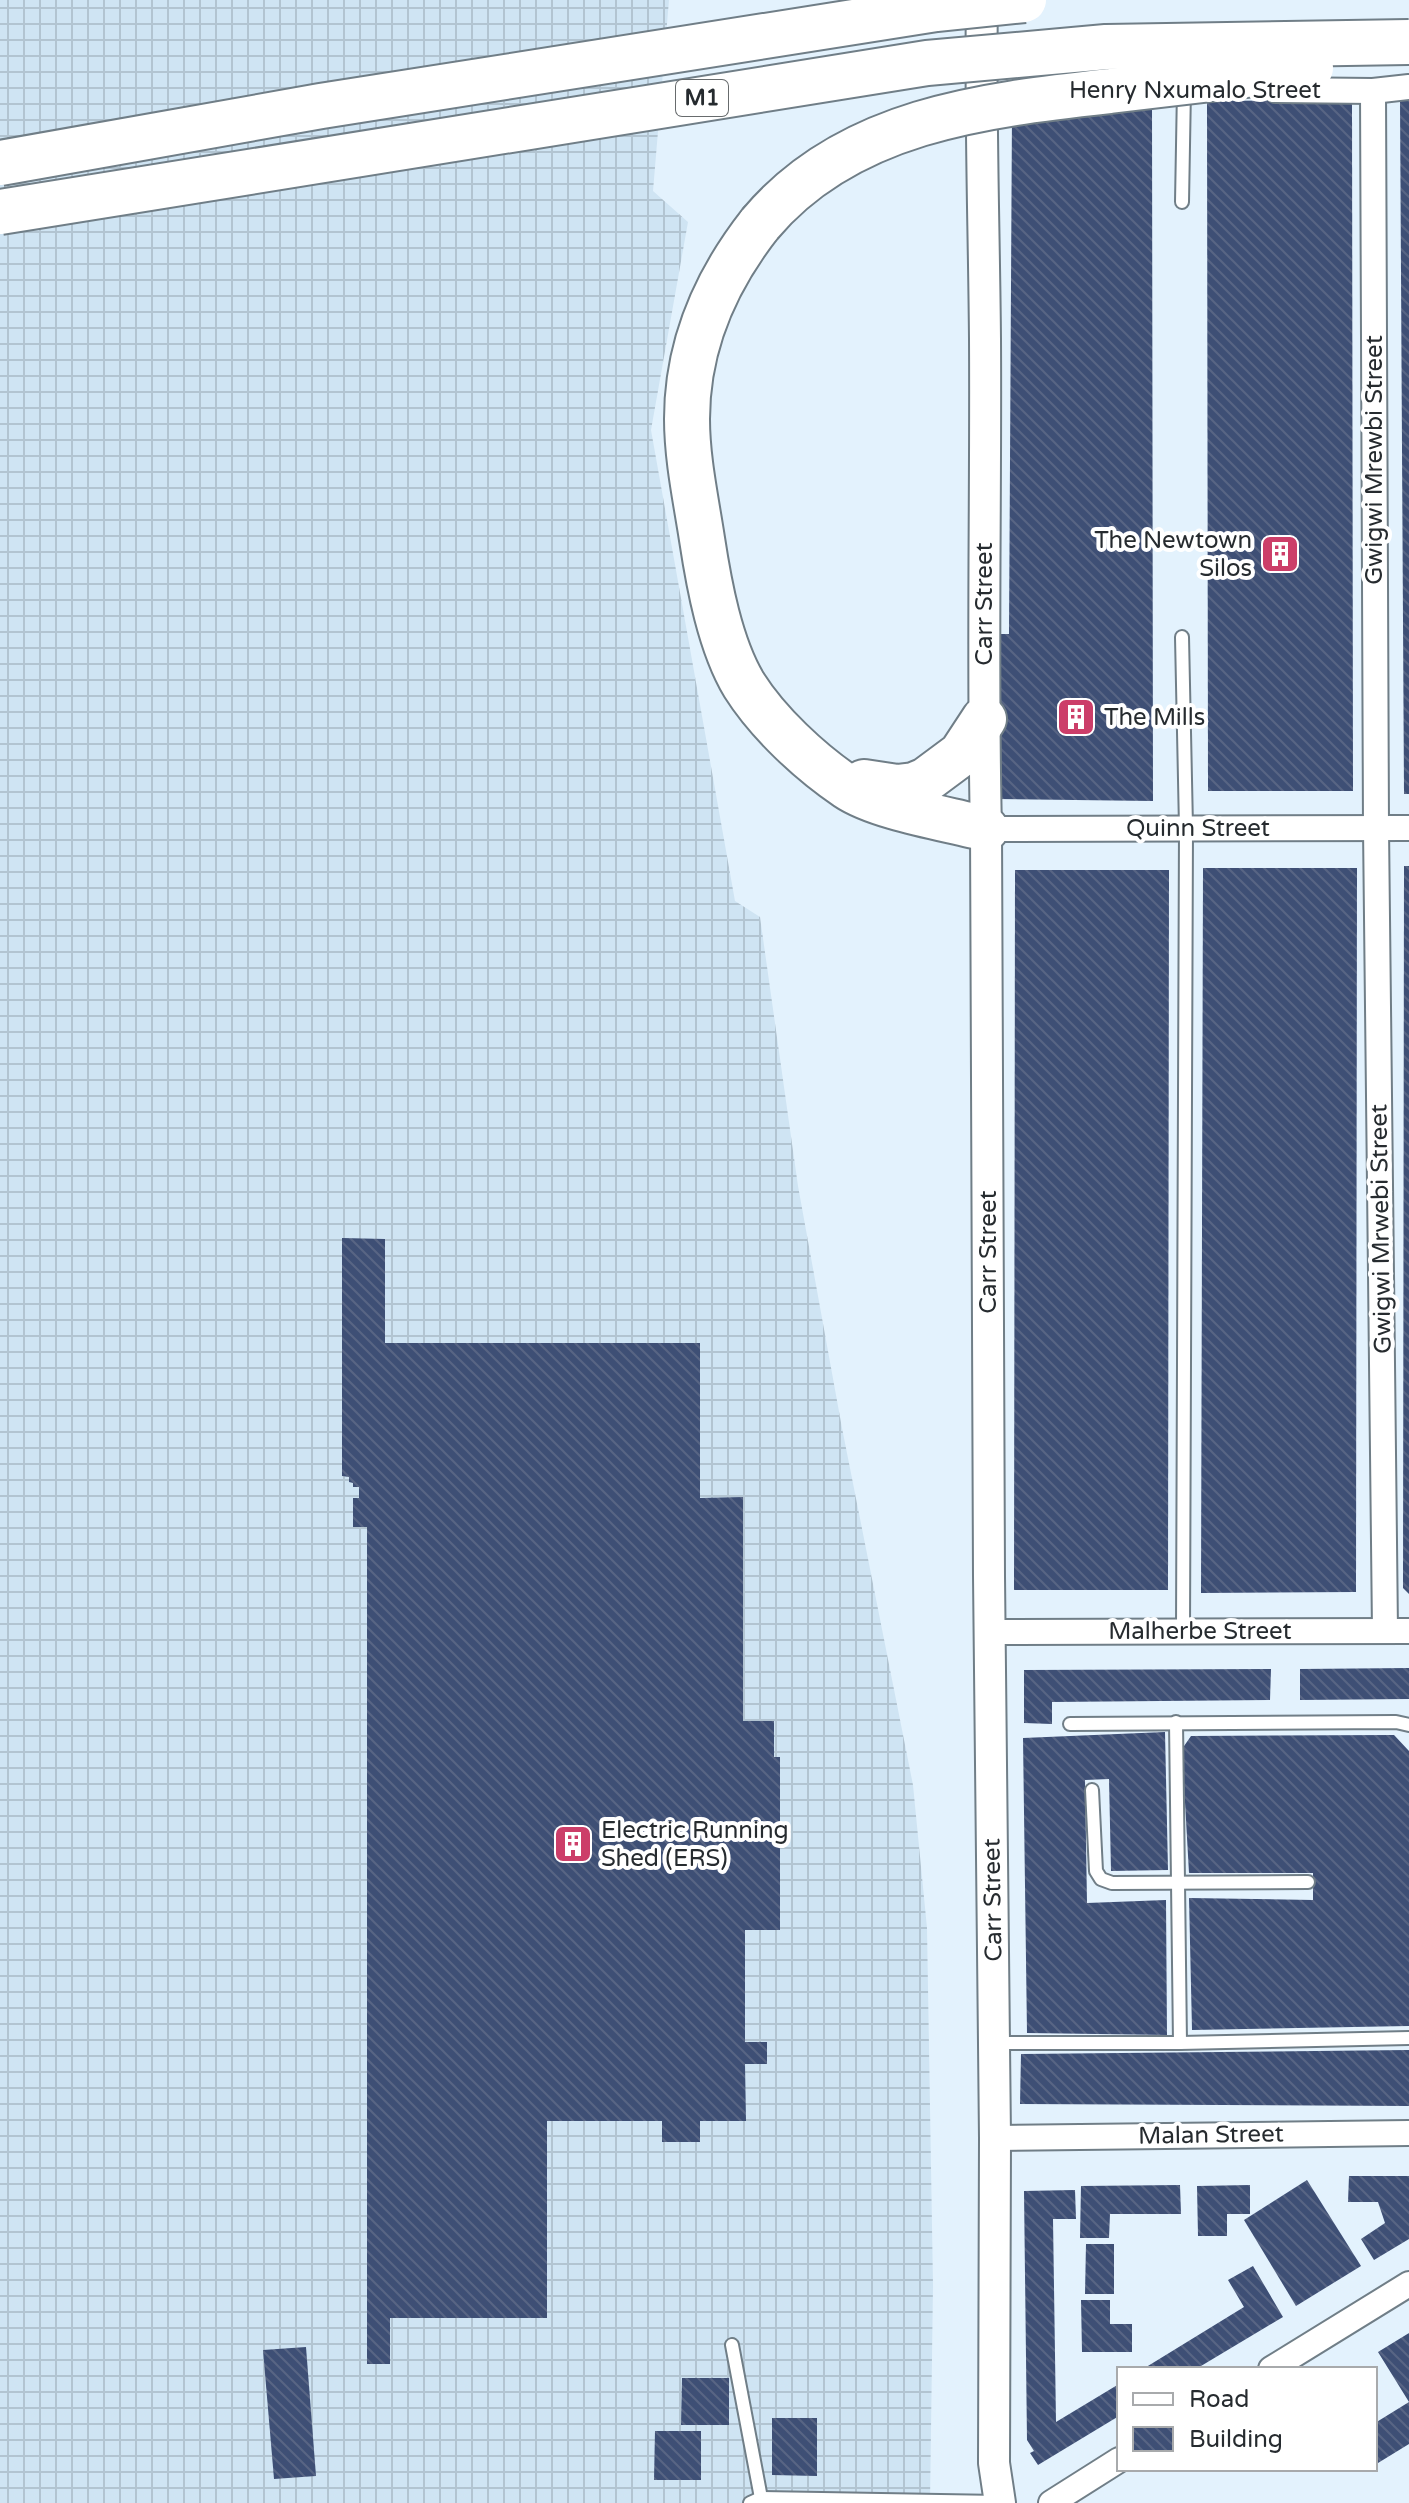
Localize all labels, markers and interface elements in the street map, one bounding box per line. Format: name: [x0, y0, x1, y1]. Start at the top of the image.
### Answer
street label: Henry Nxumalo Street: [1069, 76, 1321, 105]
road number: M1: [676, 80, 728, 116]
street label: Gwigwi Mrewbi Street: [1360, 335, 1389, 585]
place label: The Newtown Silos: [1094, 526, 1252, 583]
building icon: The Newtown Silos: [1259, 533, 1301, 575]
street label: Carr Street: [970, 542, 999, 666]
building icon: The Mills: [1055, 696, 1097, 738]
place label: The Mills: [1104, 703, 1205, 732]
street label: Quinn Street: [1126, 814, 1270, 843]
street label: Gwigwi Mrwebi Street: [1364, 1104, 1398, 1354]
street label: Carr Street: [974, 1190, 1003, 1314]
street label: Malherbe Street: [1108, 1617, 1292, 1646]
place label: Electric Running Shed (ERS): [601, 1816, 789, 1873]
building icon: Electric Running Shed (ERS): [552, 1823, 594, 1865]
street label: Carr Street: [977, 1838, 1009, 1962]
street label: Malan Street: [1138, 2119, 1284, 2151]
legend: [1117, 2367, 1377, 2471]
text: Road: [1189, 2385, 1249, 2414]
text: Building: [1189, 2425, 1283, 2454]

